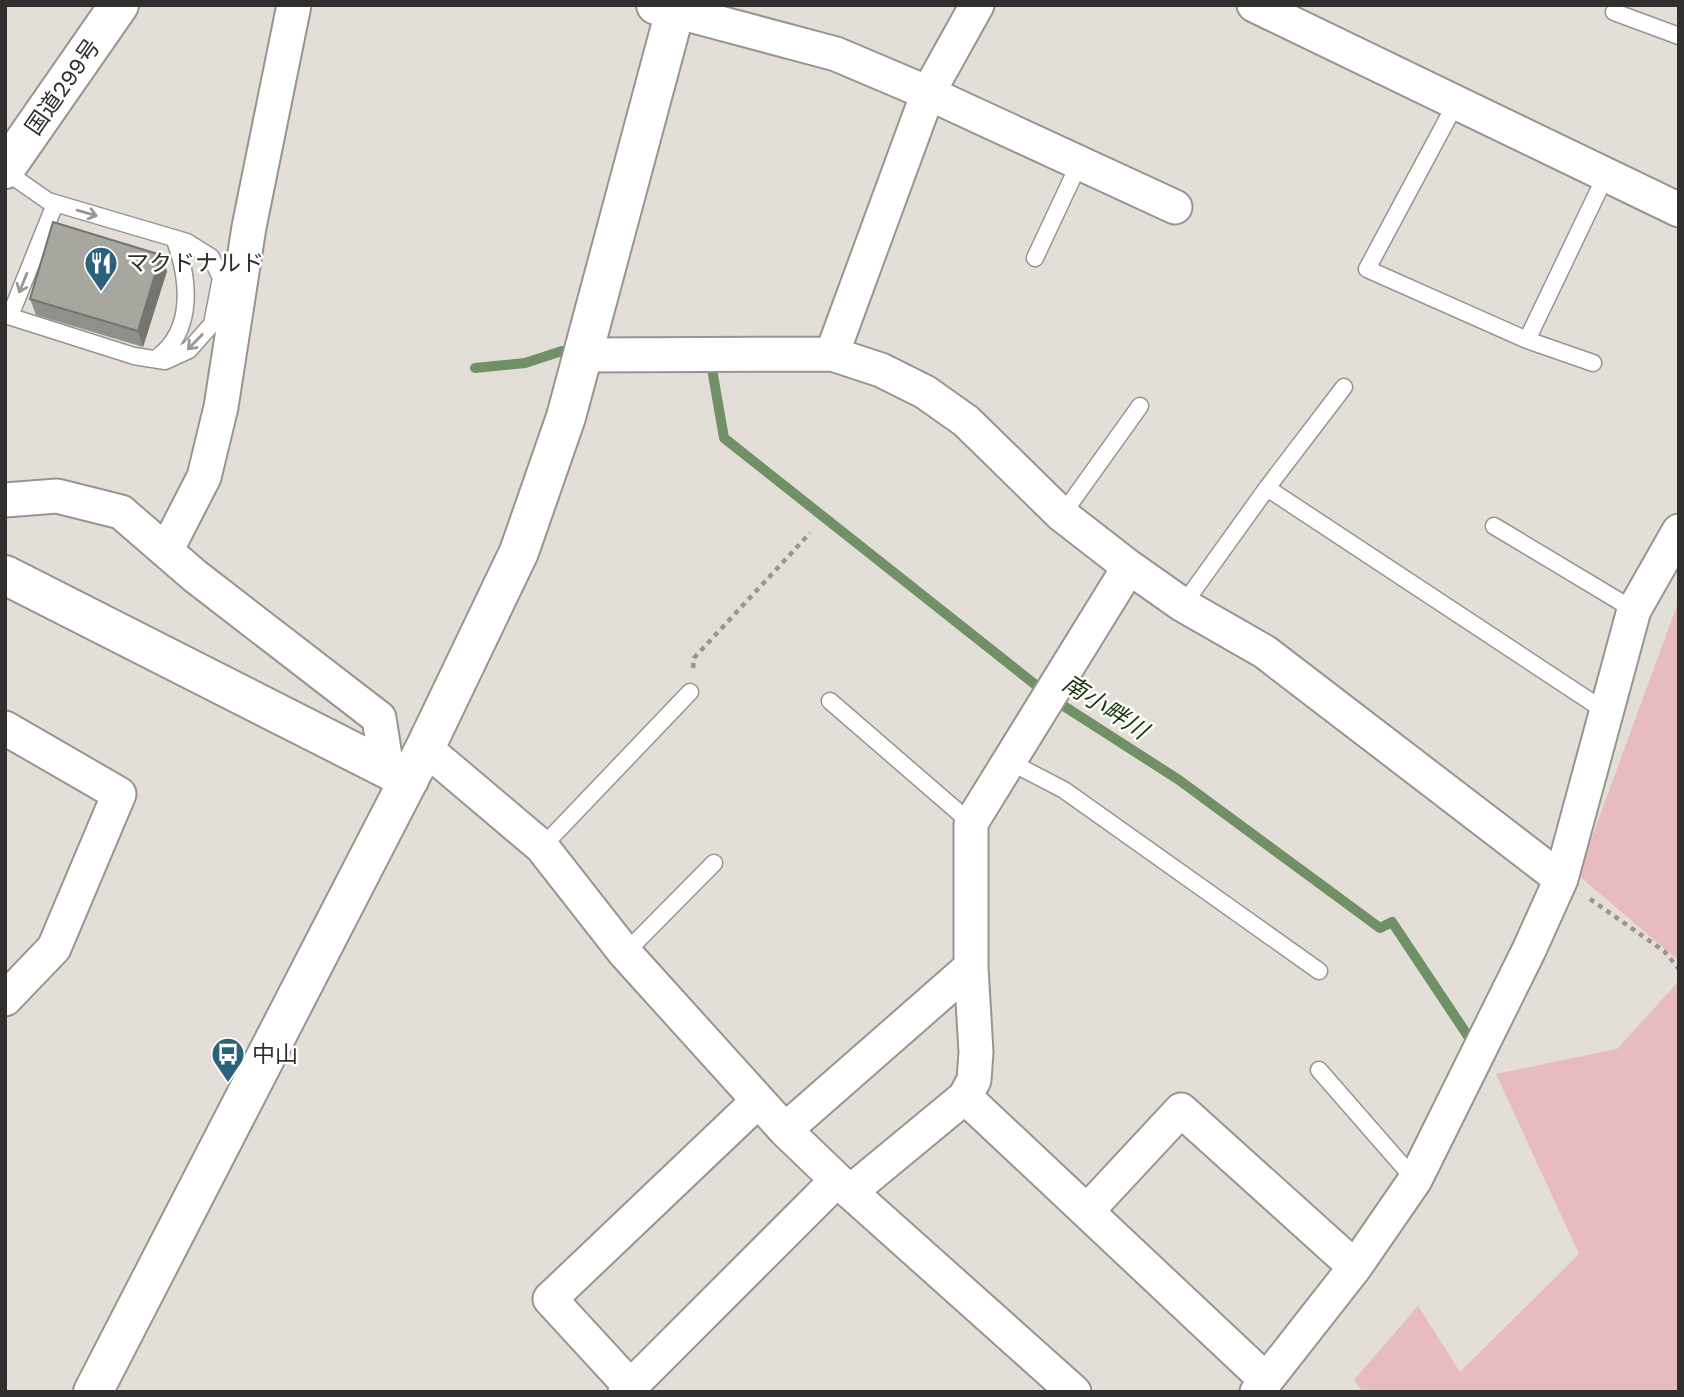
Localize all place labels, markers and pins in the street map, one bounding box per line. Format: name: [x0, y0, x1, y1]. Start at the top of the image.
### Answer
restaurant icon: マクドナルド: [82, 244, 120, 293]
place label: マクドナルド: [126, 250, 264, 277]
bus stop icon: 中山: [209, 1035, 247, 1084]
place label: 中山: [252, 1041, 298, 1068]

